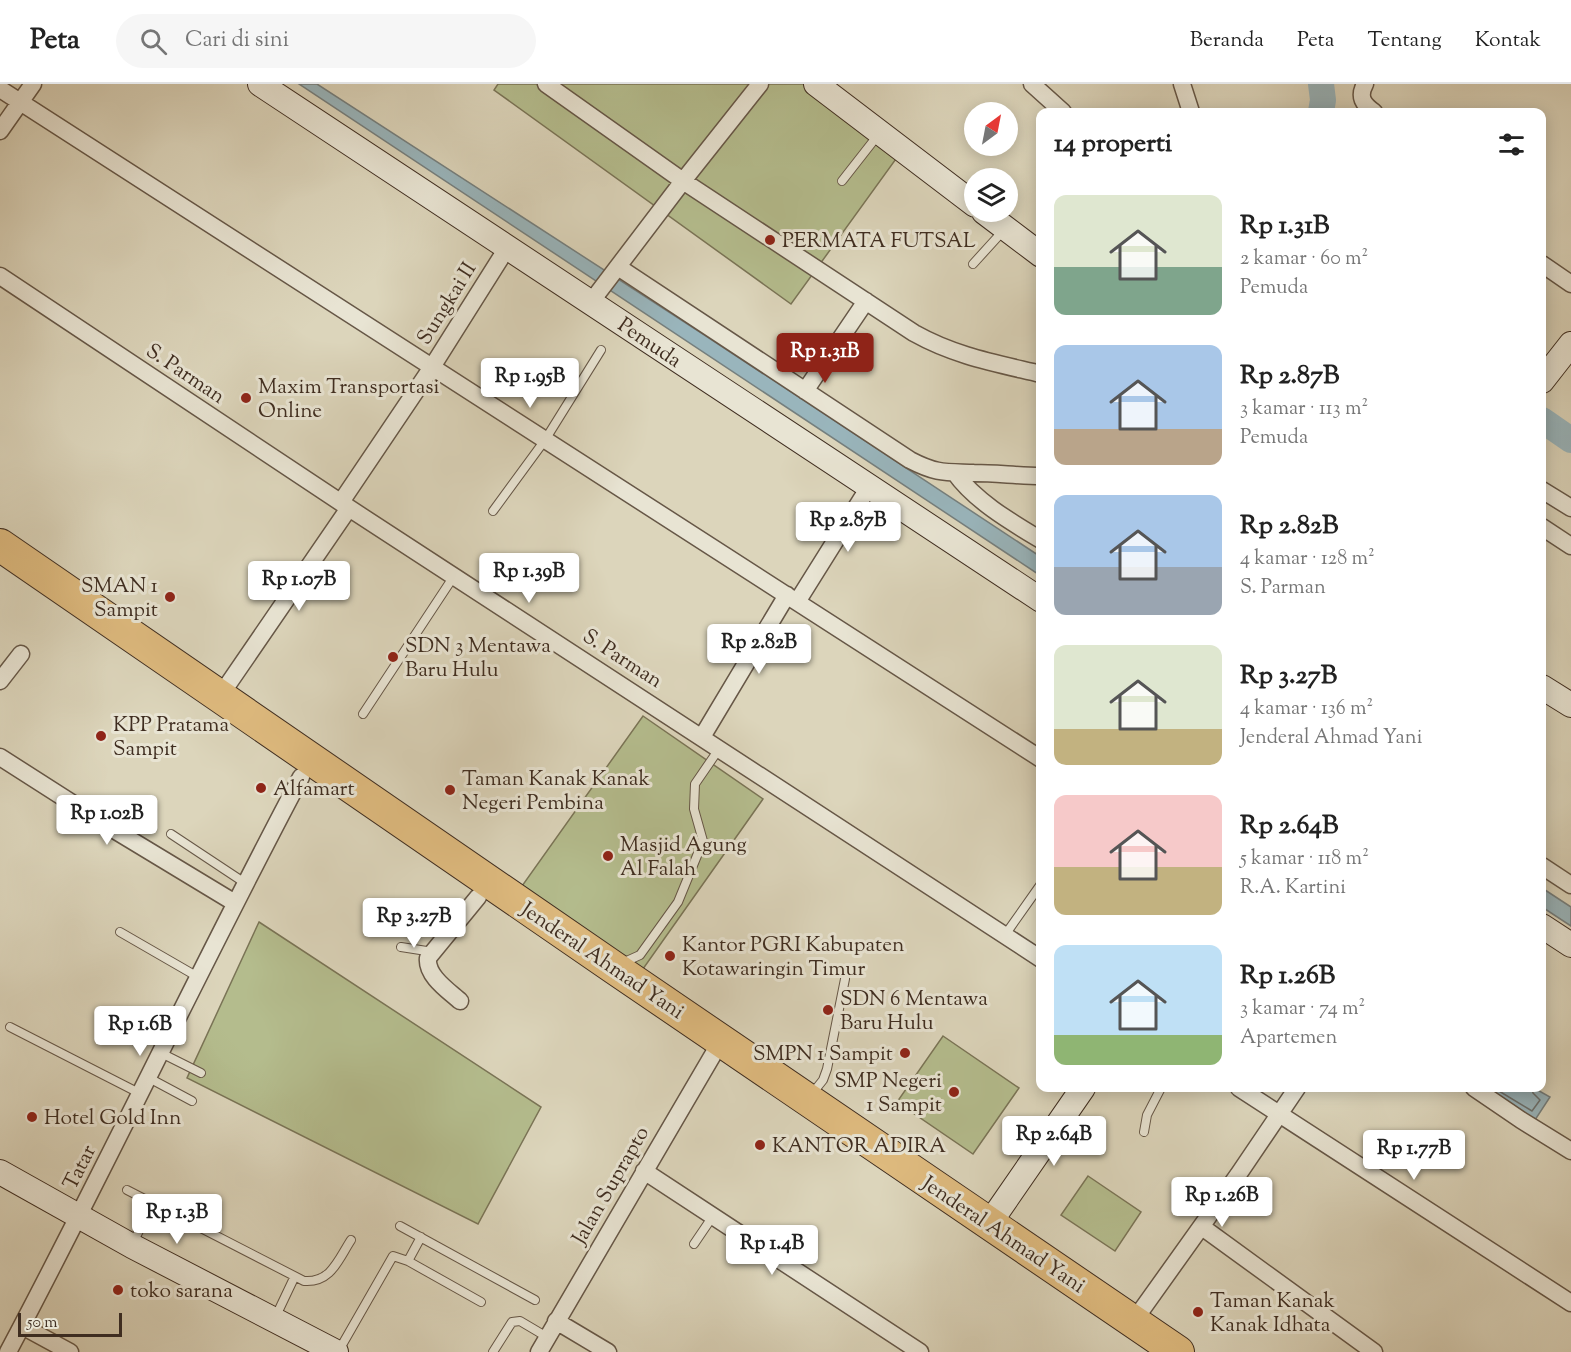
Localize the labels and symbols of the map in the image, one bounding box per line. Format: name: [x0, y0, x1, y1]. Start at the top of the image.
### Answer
north arrow: [964, 102, 1018, 156]
place label: PERMATA FUTSAL: [782, 227, 976, 257]
marker: PERMATA FUTSAL: [763, 233, 777, 247]
street label: Sungkai II: [410, 257, 485, 351]
street label: Pemuda: [611, 311, 687, 376]
pin: Rp 1.31B: [763, 333, 887, 384]
street label: S. Parman: [139, 337, 231, 412]
pin: Rp 1.95B: [468, 358, 592, 409]
place label: Maxim Transportasi Online: [258, 373, 440, 427]
marker: Maxim Transportasi Online: [239, 391, 253, 405]
pin: Rp 2.87B: [786, 502, 910, 553]
pin: Rp 1.39B: [467, 553, 591, 604]
pin: Rp 1.07B: [237, 561, 361, 612]
place label: SMAN 1 Sampit: [81, 572, 158, 626]
marker: SMAN 1 Sampit: [163, 590, 177, 604]
street label: S. Parman: [576, 623, 668, 697]
pin: Rp 2.82B: [697, 624, 821, 675]
place label: SDN 3 Mentawa Baru Hulu: [405, 632, 551, 686]
marker: SDN 3 Mentawa Baru Hulu: [386, 650, 400, 664]
place label: KPP Pratama Sampit: [113, 711, 229, 765]
marker: KPP Pratama Sampit: [94, 729, 108, 743]
place label: Taman Kanak Kanak Negeri Pembina: [462, 765, 650, 819]
place label: Alfamart: [273, 775, 355, 805]
marker: Alfamart: [254, 781, 268, 795]
marker: Taman Kanak Kanak Negeri Pembina: [443, 783, 457, 797]
pin: Rp 1.02B: [45, 795, 169, 846]
place label: Masjid Agung Al Falah: [620, 831, 747, 885]
marker: Masjid Agung Al Falah: [601, 849, 615, 863]
street label: Jenderal Ahmad Yani: [513, 895, 690, 1028]
pin: Rp 3.27B: [352, 898, 476, 949]
place label: Kantor PGRI Kabupaten Kotawaringin Timur: [682, 931, 904, 985]
marker: Kantor PGRI Kabupaten Kotawaringin Timur: [663, 949, 677, 963]
place label: SDN 6 Mentawa Baru Hulu: [840, 985, 988, 1039]
marker: SDN 6 Mentawa Baru Hulu: [821, 1003, 835, 1017]
pin: Rp 1.6B: [85, 1006, 195, 1057]
place label: SMPN 1 Sampit: [753, 1040, 893, 1070]
marker: SMPN 1 Sampit: [898, 1046, 912, 1060]
place label: SMP Negeri 1 Sampit: [834, 1067, 942, 1121]
marker: SMP Negeri 1 Sampit: [947, 1085, 961, 1099]
place label: Hotel Gold Inn: [44, 1104, 181, 1134]
marker: Hotel Gold Inn: [25, 1110, 39, 1124]
pin: Rp 2.64B: [992, 1116, 1116, 1167]
street label: Jalan Suprapto: [565, 1121, 658, 1252]
pin: Rp 1.77B: [1352, 1130, 1476, 1181]
place label: KANTOR ADIRA: [772, 1132, 946, 1162]
marker: KANTOR ADIRA: [753, 1138, 767, 1152]
street label: Tatar: [57, 1140, 105, 1196]
street label: Jenderal Ahmad Yani: [914, 1169, 1091, 1302]
pin: Rp 1.26B: [1160, 1177, 1284, 1228]
pin: Rp 1.3B: [122, 1194, 232, 1245]
pin: Rp 1.4B: [717, 1225, 827, 1276]
place label: toko sarana: [130, 1277, 233, 1307]
marker: toko sarana: [111, 1283, 125, 1297]
place label: Taman Kanak Kanak Idhata: [1210, 1287, 1336, 1341]
marker: Taman Kanak Kanak Idhata: [1191, 1305, 1205, 1319]
scale bar: [18, 1310, 122, 1338]

